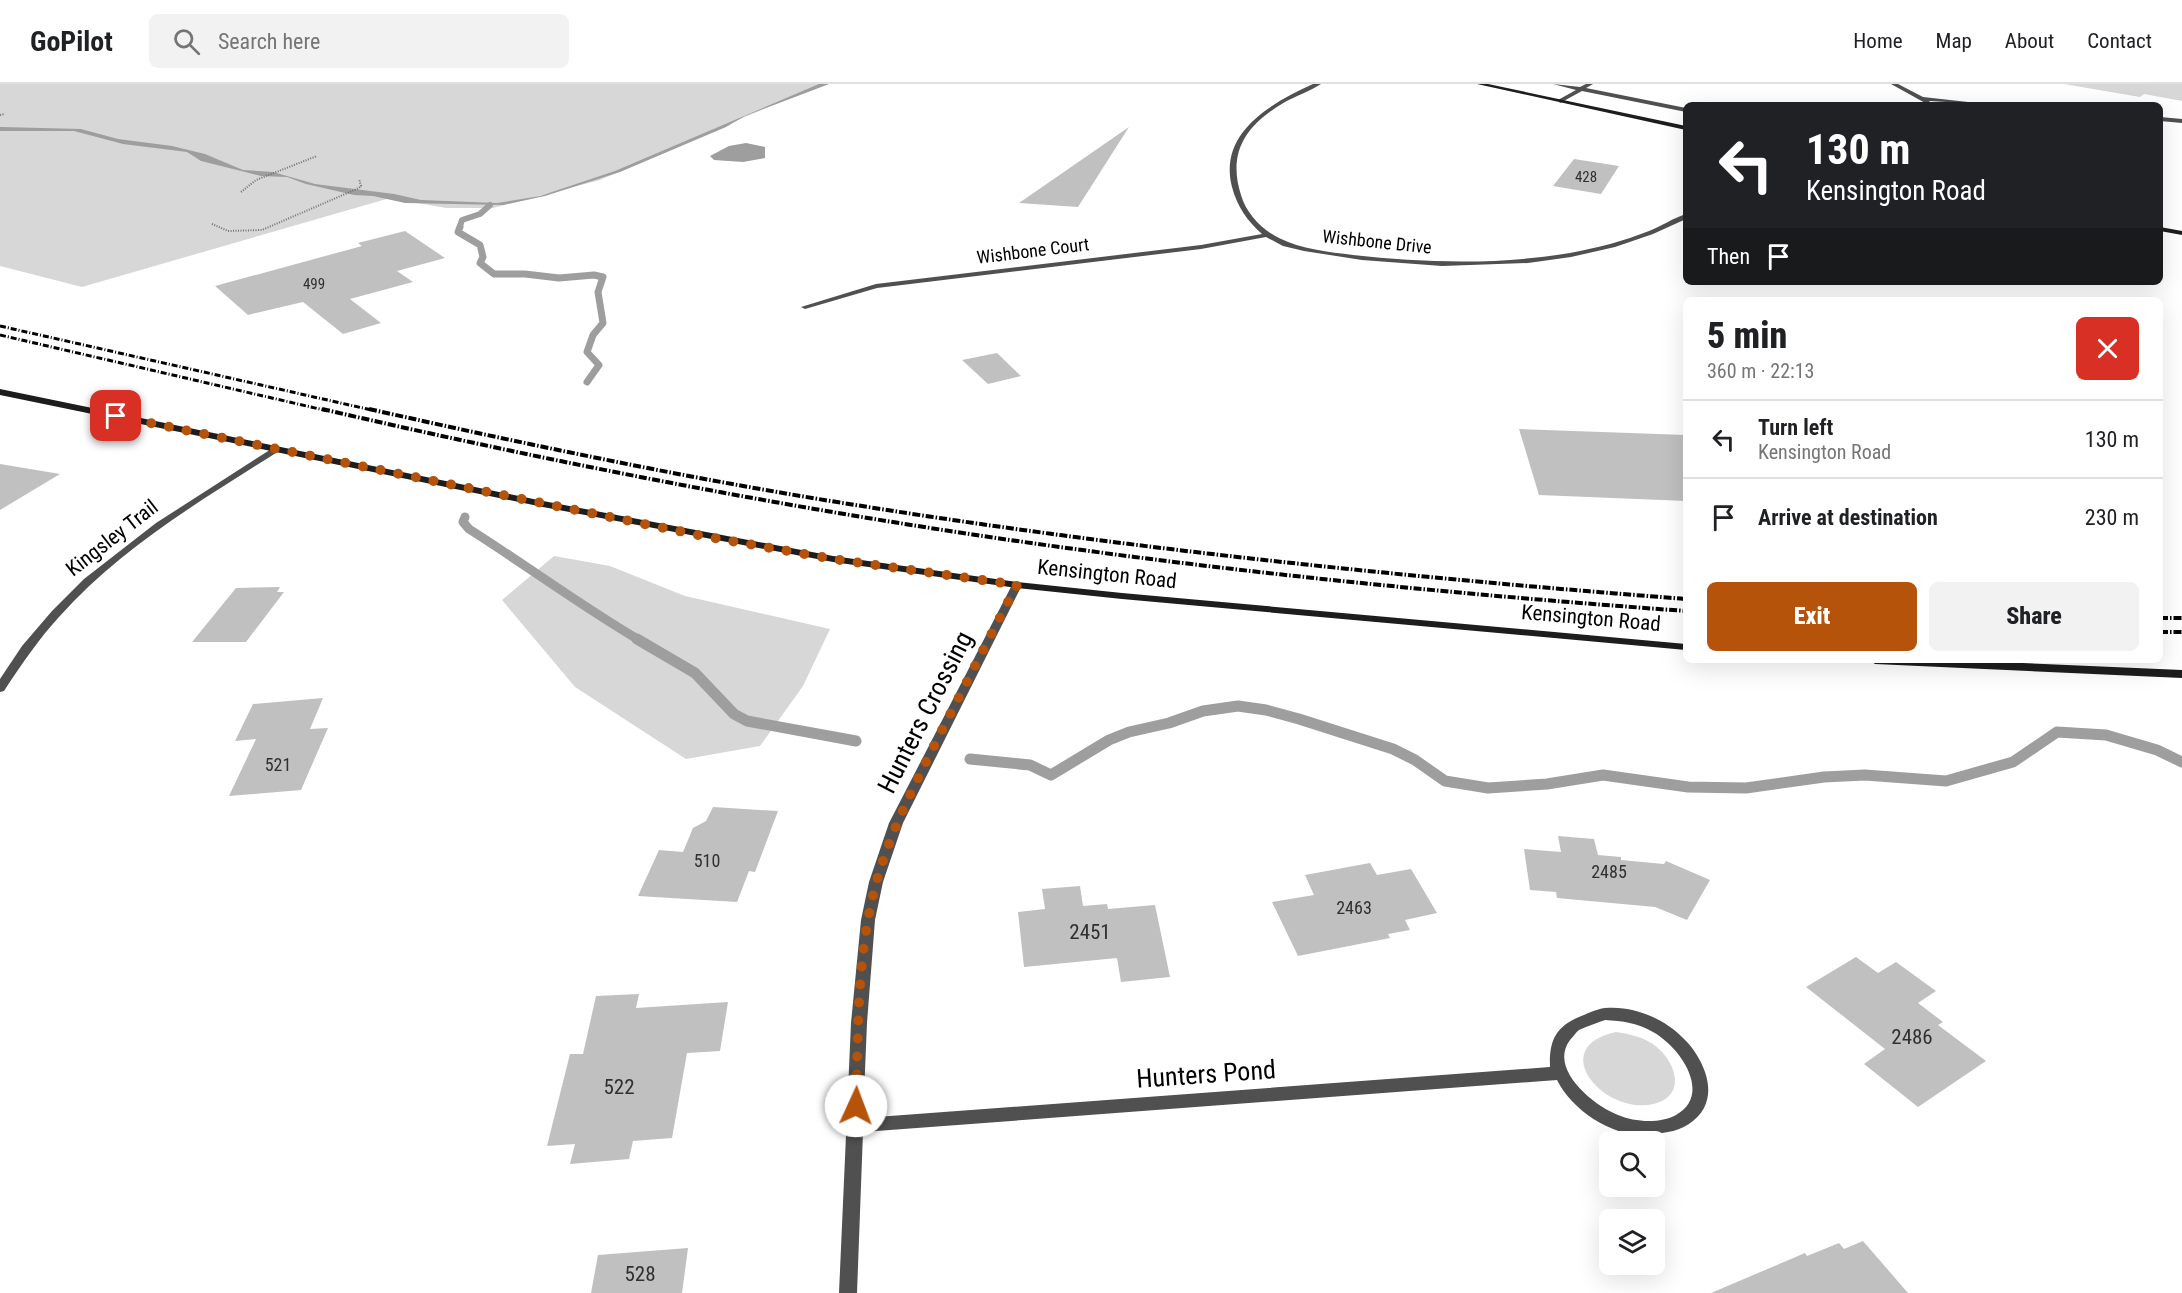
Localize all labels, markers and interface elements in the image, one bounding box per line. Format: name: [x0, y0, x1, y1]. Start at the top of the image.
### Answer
search box: [149, 14, 569, 68]
text: GoPilot: [30, 25, 113, 58]
icon: search: [170, 25, 203, 58]
text: Search here: [218, 29, 320, 54]
text: Home: [1853, 29, 1903, 53]
text: Map: [1936, 29, 1972, 53]
text: About: [2005, 29, 2054, 53]
text: Contact: [2087, 29, 2152, 53]
text: 130 m: [1806, 125, 1911, 174]
icon: left: [1707, 126, 1785, 204]
house number: 428: [1575, 168, 1597, 186]
text: Kensington Road: [1806, 175, 1986, 207]
street label: Wishbone Drive: [1321, 225, 1433, 258]
street label: Wishbone Court: [976, 233, 1090, 268]
icon: arrive: [1762, 240, 1795, 273]
text: Then: [1707, 244, 1750, 269]
house number: 499: [303, 275, 325, 293]
text: 5 min: [1707, 315, 1787, 357]
button: close: [2076, 317, 2139, 380]
text: 360 m · 22:13: [1707, 359, 1814, 383]
pin: [90, 390, 141, 441]
icon: arrive: [99, 399, 132, 432]
text: Turn left: [1758, 415, 1833, 440]
icon: left: [1707, 423, 1740, 456]
text: 130 m: [2085, 427, 2139, 452]
text: Kensington Road: [1758, 440, 1891, 464]
street label: Kingsley Trail: [61, 495, 163, 581]
icon: arrive: [1707, 501, 1740, 534]
text: Arrive at destination: [1758, 505, 1938, 530]
text: 230 m: [2085, 505, 2139, 530]
street label: Kensington Road: [1036, 555, 1178, 593]
button: Exit: [1707, 582, 1917, 651]
button: Share: [1929, 582, 2139, 651]
street label: Kensington Road: [1520, 600, 1662, 636]
street label: Hunters Crossing: [871, 626, 979, 798]
house number: 521: [265, 754, 291, 775]
house number: 510: [694, 850, 720, 871]
house number: 2485: [1591, 861, 1627, 882]
house number: 2463: [1336, 897, 1372, 918]
house number: 2451: [1069, 920, 1111, 944]
house number: 2486: [1891, 1025, 1933, 1049]
street label: Hunters Pond: [1135, 1054, 1277, 1094]
position arrow: [824, 1074, 888, 1138]
house number: 522: [603, 1075, 635, 1099]
map controls: [1599, 1131, 1665, 1275]
button: search: [1599, 1131, 1665, 1197]
button: layers: [1599, 1209, 1665, 1275]
house number: 528: [624, 1262, 656, 1286]

